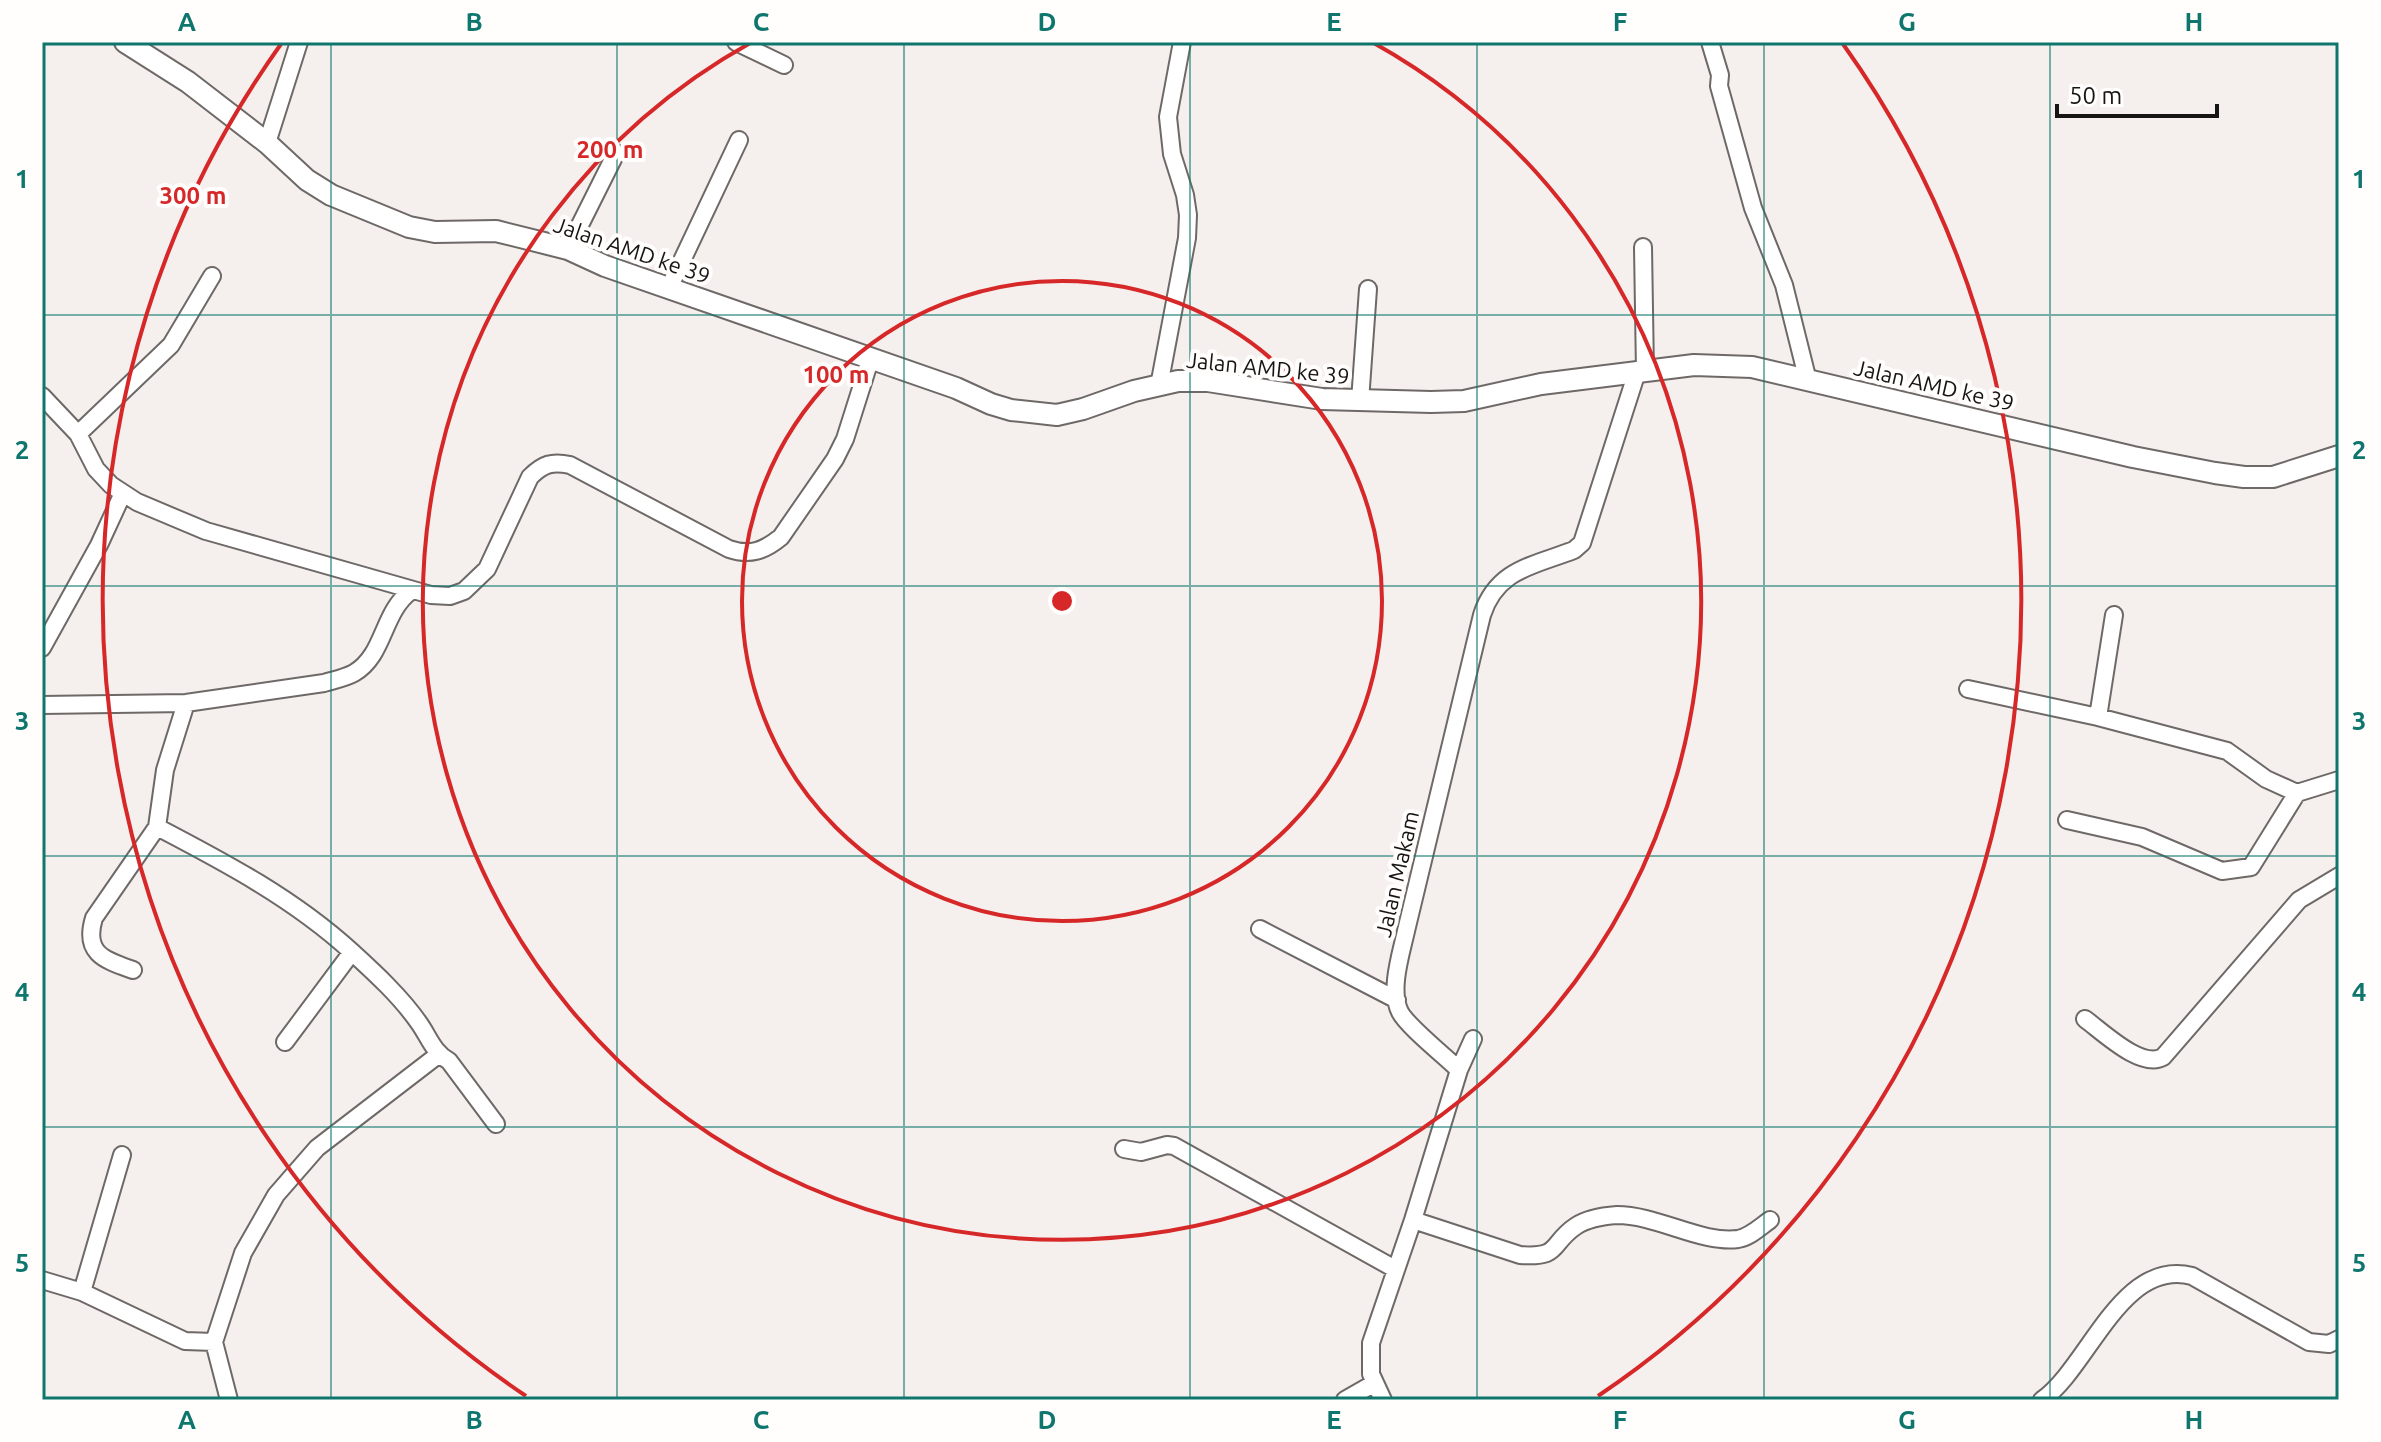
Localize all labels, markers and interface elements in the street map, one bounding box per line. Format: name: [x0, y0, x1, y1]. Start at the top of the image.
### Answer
text: A: [178, 7, 197, 36]
text: B: [465, 7, 483, 36]
text: C: [753, 7, 770, 36]
text: D: [1038, 7, 1056, 36]
text: E: [1326, 7, 1342, 36]
text: F: [1613, 7, 1627, 36]
text: G: [1898, 7, 1916, 36]
text: H: [2185, 7, 2203, 36]
scale bar: [2057, 68, 2217, 118]
text: 50 m: [2069, 82, 2122, 109]
text: 200 m: [577, 136, 643, 163]
text: 1: [15, 164, 29, 193]
text: 1: [2352, 164, 2366, 193]
text: 300 m: [160, 182, 226, 209]
street label: Jalan AMD ke 39: [551, 211, 714, 288]
street label: Jalan AMD ke 39: [1185, 347, 1351, 388]
street label: Jalan AMD ke 39: [1852, 354, 2017, 415]
text: 100 m: [803, 361, 869, 388]
text: 2: [15, 435, 29, 464]
text: 2: [2352, 435, 2366, 464]
centre of rings: [1048, 587, 1076, 615]
text: 3: [15, 706, 29, 735]
text: 3: [2352, 706, 2366, 735]
street label: Jalan Makam: [1370, 808, 1423, 939]
text: 4: [15, 977, 29, 1006]
text: 4: [2352, 977, 2366, 1006]
text: 5: [15, 1248, 29, 1277]
text: 5: [2352, 1248, 2366, 1277]
text: A: [178, 1405, 197, 1434]
text: B: [465, 1405, 483, 1434]
text: C: [753, 1405, 770, 1434]
text: D: [1038, 1405, 1056, 1434]
text: E: [1326, 1405, 1342, 1434]
text: F: [1613, 1405, 1627, 1434]
text: G: [1898, 1405, 1916, 1434]
text: H: [2185, 1405, 2203, 1434]

